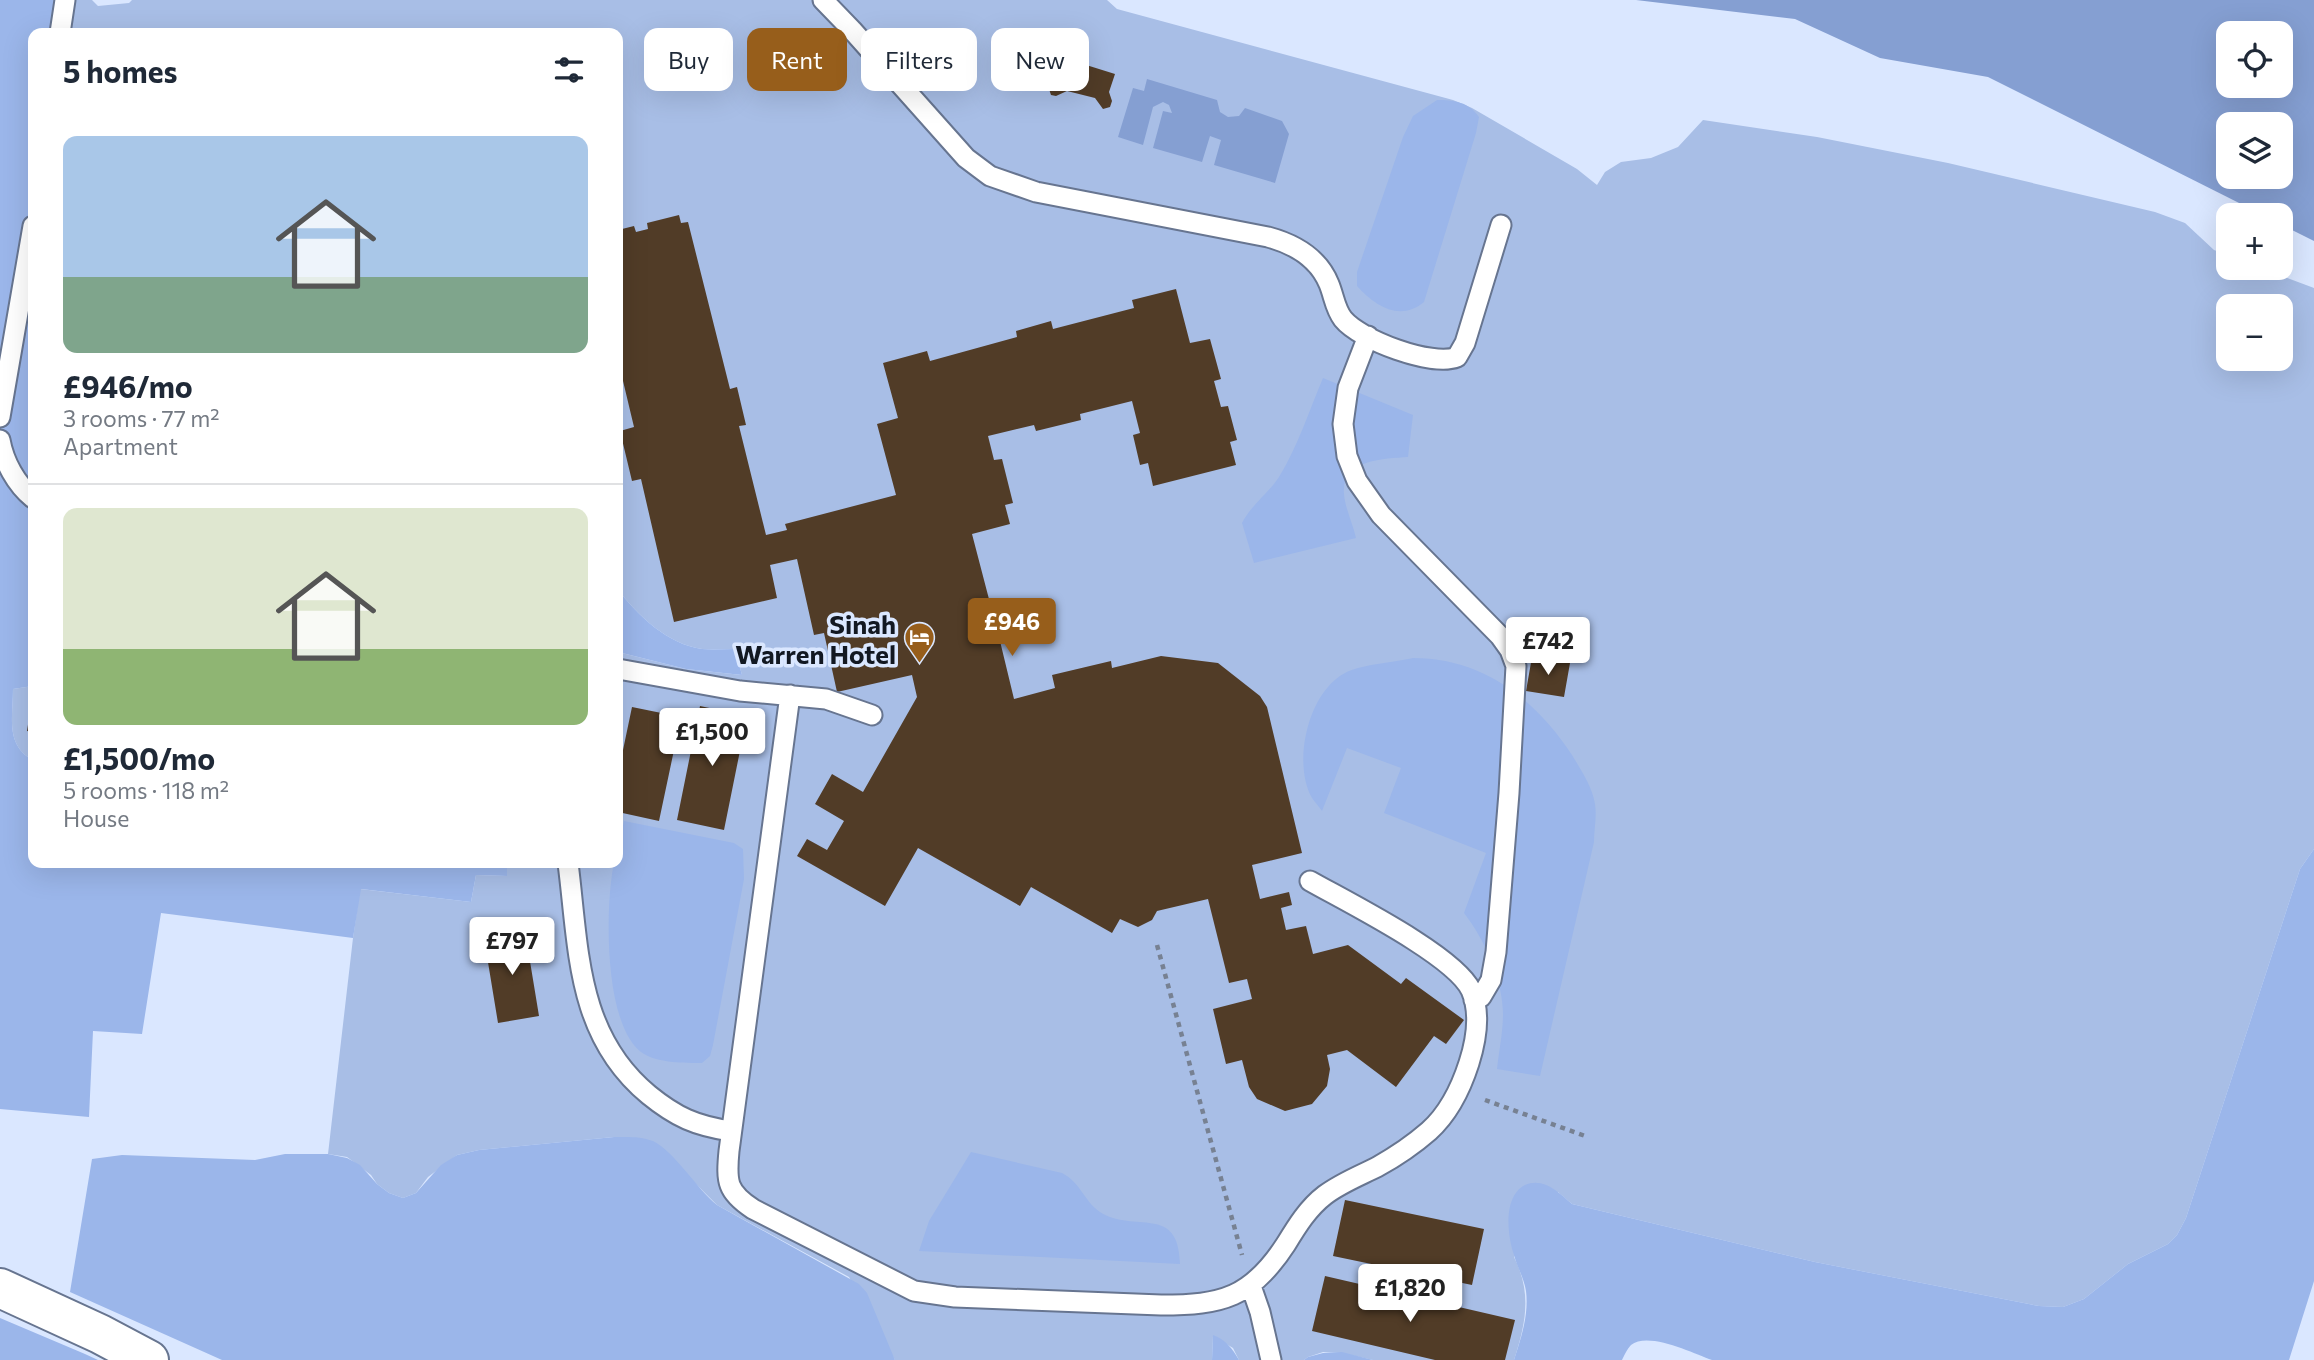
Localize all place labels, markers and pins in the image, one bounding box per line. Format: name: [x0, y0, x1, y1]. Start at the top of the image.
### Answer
pin: £946: [971, 598, 1053, 658]
place label: Sinah Warren Hotel: [735, 608, 896, 669]
pin: £742: [1507, 618, 1589, 677]
hotel icon: Sinah Warren Hotel: [902, 621, 936, 665]
pin: £1,500: [655, 708, 769, 768]
pin: £797: [471, 918, 553, 977]
pin: £1,820: [1353, 1264, 1467, 1324]

